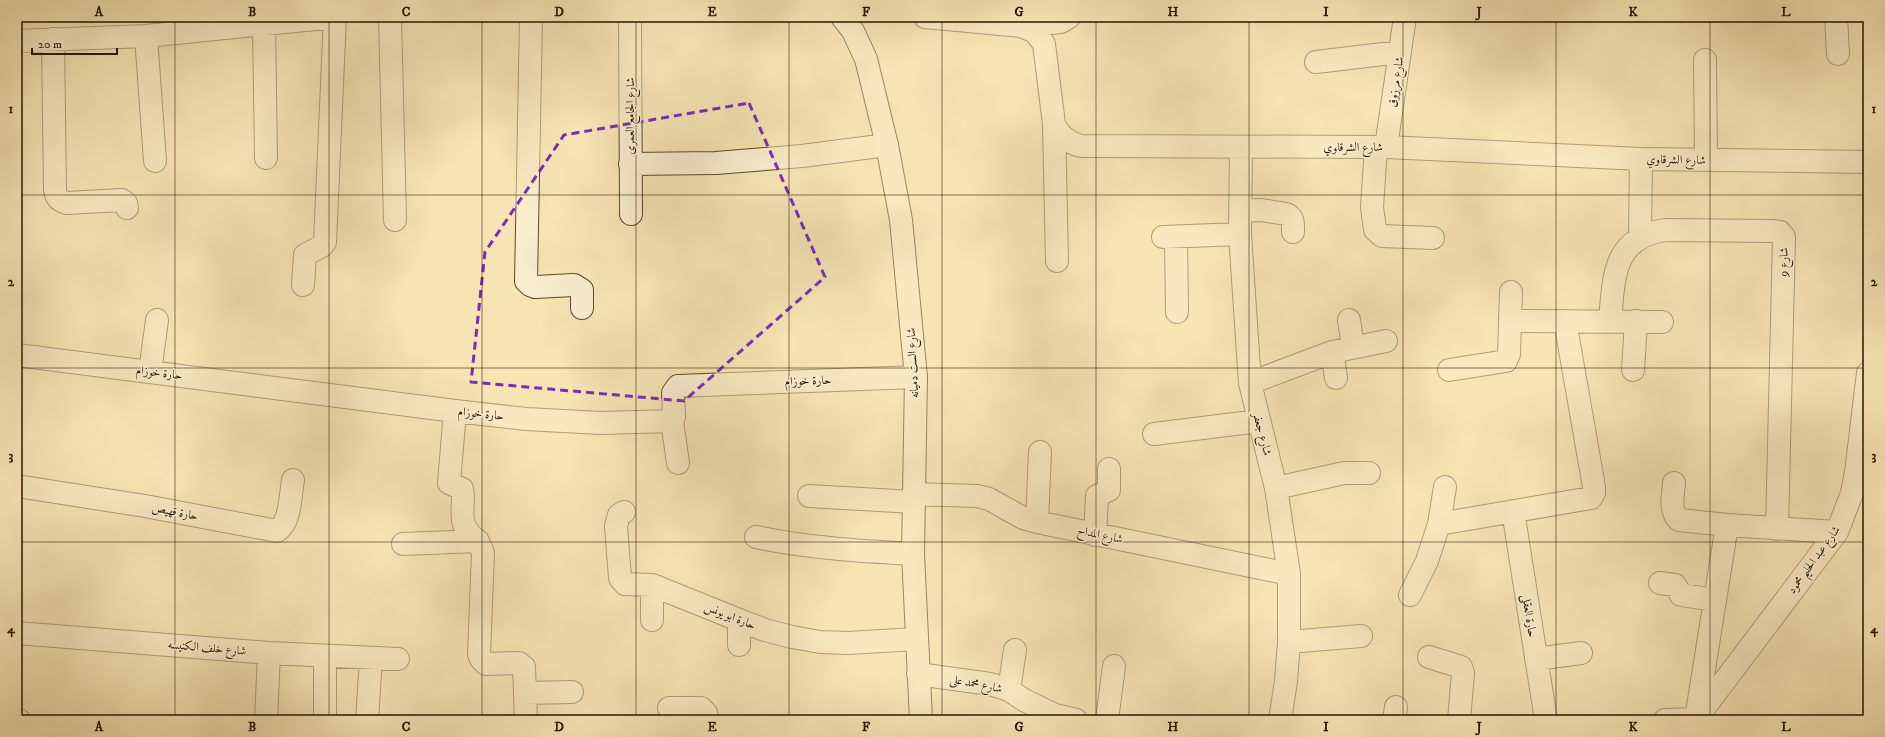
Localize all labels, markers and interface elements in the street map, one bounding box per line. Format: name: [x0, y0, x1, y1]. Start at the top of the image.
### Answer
text: A: [94, 4, 104, 20]
text: B: [248, 4, 256, 20]
text: C: [402, 4, 411, 20]
text: D: [554, 4, 564, 20]
text: E: [707, 4, 717, 20]
text: F: [862, 4, 871, 20]
text: G: [1014, 4, 1024, 20]
text: H: [1168, 4, 1179, 20]
text: I: [1323, 4, 1329, 20]
text: J: [1474, 4, 1482, 21]
text: K: [1628, 4, 1638, 20]
text: L: [1781, 4, 1791, 20]
scale bar: [32, 30, 117, 56]
text: 20 m: [38, 37, 62, 52]
street label: شارع مرزوق: [1385, 55, 1410, 109]
street label: شارع الجامع العمرى: [623, 77, 641, 155]
text: 1: [9, 101, 14, 117]
text: 1: [1872, 101, 1877, 117]
street label: شارع الشرقاوي: [1323, 140, 1383, 158]
street label: شارع الشرقاوي: [1646, 152, 1706, 171]
street label: شارع 9: [1776, 247, 1795, 278]
text: 2: [8, 274, 15, 290]
text: 2: [1871, 274, 1878, 290]
street label: شارع الست دميانه: [904, 327, 925, 399]
street label: حارة خوزام: [135, 363, 183, 386]
street label: حارة خوزام: [784, 373, 832, 392]
street label: حارة خوزام: [457, 404, 505, 427]
street label: شارع جعفر: [1246, 409, 1275, 458]
text: 3: [9, 448, 14, 464]
text: 3: [1872, 448, 1877, 464]
street label: حارة قهيص: [150, 500, 200, 524]
street label: شارع المداح: [1075, 523, 1124, 550]
street label: شارع عبد الحليم محمود: [1784, 523, 1847, 599]
street label: حارة العقلى: [1517, 593, 1540, 639]
street label: حارة ابو يونس: [702, 599, 758, 634]
text: 4: [6, 621, 15, 638]
text: 4: [1869, 621, 1878, 638]
street label: شارع خلف الكنيسه: [167, 637, 247, 662]
street label: شارع محمد على: [948, 672, 1004, 699]
text: A: [94, 719, 104, 735]
text: B: [248, 719, 256, 735]
text: C: [402, 719, 411, 735]
text: D: [554, 719, 564, 735]
text: E: [707, 719, 717, 735]
text: F: [862, 719, 871, 735]
text: G: [1014, 719, 1024, 735]
text: H: [1168, 719, 1179, 735]
text: I: [1323, 719, 1329, 735]
text: J: [1474, 719, 1482, 736]
text: K: [1628, 719, 1638, 735]
text: L: [1781, 719, 1791, 735]

